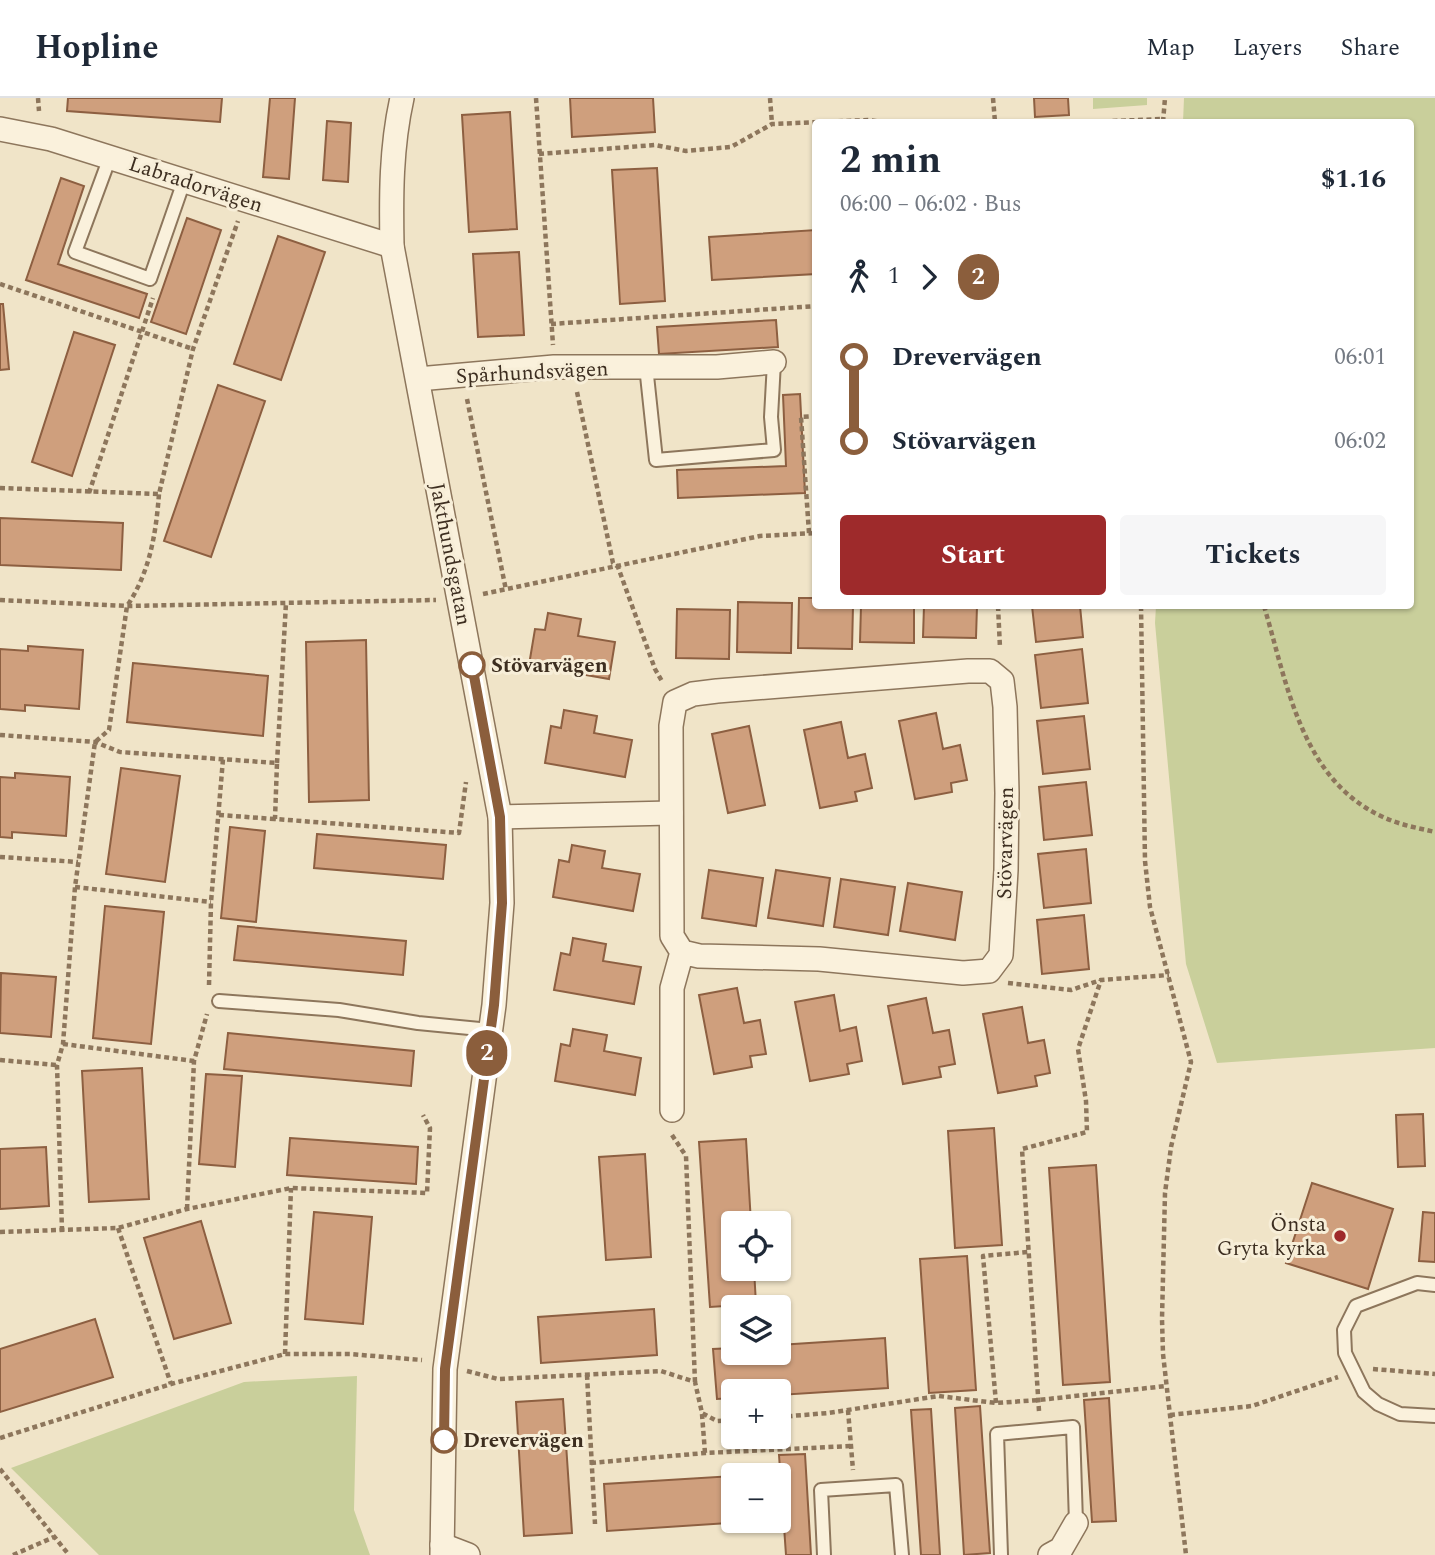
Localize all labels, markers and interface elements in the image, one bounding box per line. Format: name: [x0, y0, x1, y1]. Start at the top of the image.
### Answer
text: Hopline: [35, 23, 159, 73]
text: Map: [1146, 30, 1195, 66]
text: Layers: [1233, 30, 1303, 66]
text: Share: [1341, 30, 1400, 66]
text: 2 min: [840, 132, 941, 190]
street label: Labradorvägen: [124, 148, 267, 222]
text: $1.16: [1321, 159, 1386, 199]
text: 06:00 – 06:02 · Bus: [840, 187, 1022, 222]
icon: walk: [840, 258, 878, 296]
icon: forward: [910, 258, 948, 296]
text: 1: [888, 259, 900, 294]
text: 2: [972, 259, 985, 295]
text: Drevervägen: [892, 337, 1042, 377]
text: 06:01: [1334, 340, 1386, 375]
street label: Spårhundsvägen: [455, 353, 609, 393]
text: Stövarvägen: [892, 421, 1037, 461]
text: 06:02: [1334, 424, 1386, 459]
street label: Jakthundsgatan: [421, 480, 480, 628]
button: Start: [840, 515, 1106, 595]
button: Tickets: [1120, 515, 1386, 595]
place label: Stövarvägen: [491, 650, 608, 682]
marker: Stövarvägen: [459, 652, 485, 678]
street label: Stövarvägen: [989, 786, 1023, 900]
line badge: 2: [464, 1030, 510, 1076]
text: 2: [480, 1035, 494, 1071]
place label: Önsta Gryta kyrka: [1217, 1209, 1327, 1265]
map controls: [721, 1211, 791, 1533]
button: locate: [721, 1211, 791, 1281]
marker: Önsta Gryta kyrka: [1332, 1228, 1348, 1244]
button: layers: [721, 1295, 791, 1365]
button: +: [721, 1379, 791, 1449]
place label: Drevervägen: [463, 1425, 584, 1457]
marker: Drevervägen: [431, 1427, 457, 1453]
button: −: [721, 1463, 791, 1533]

